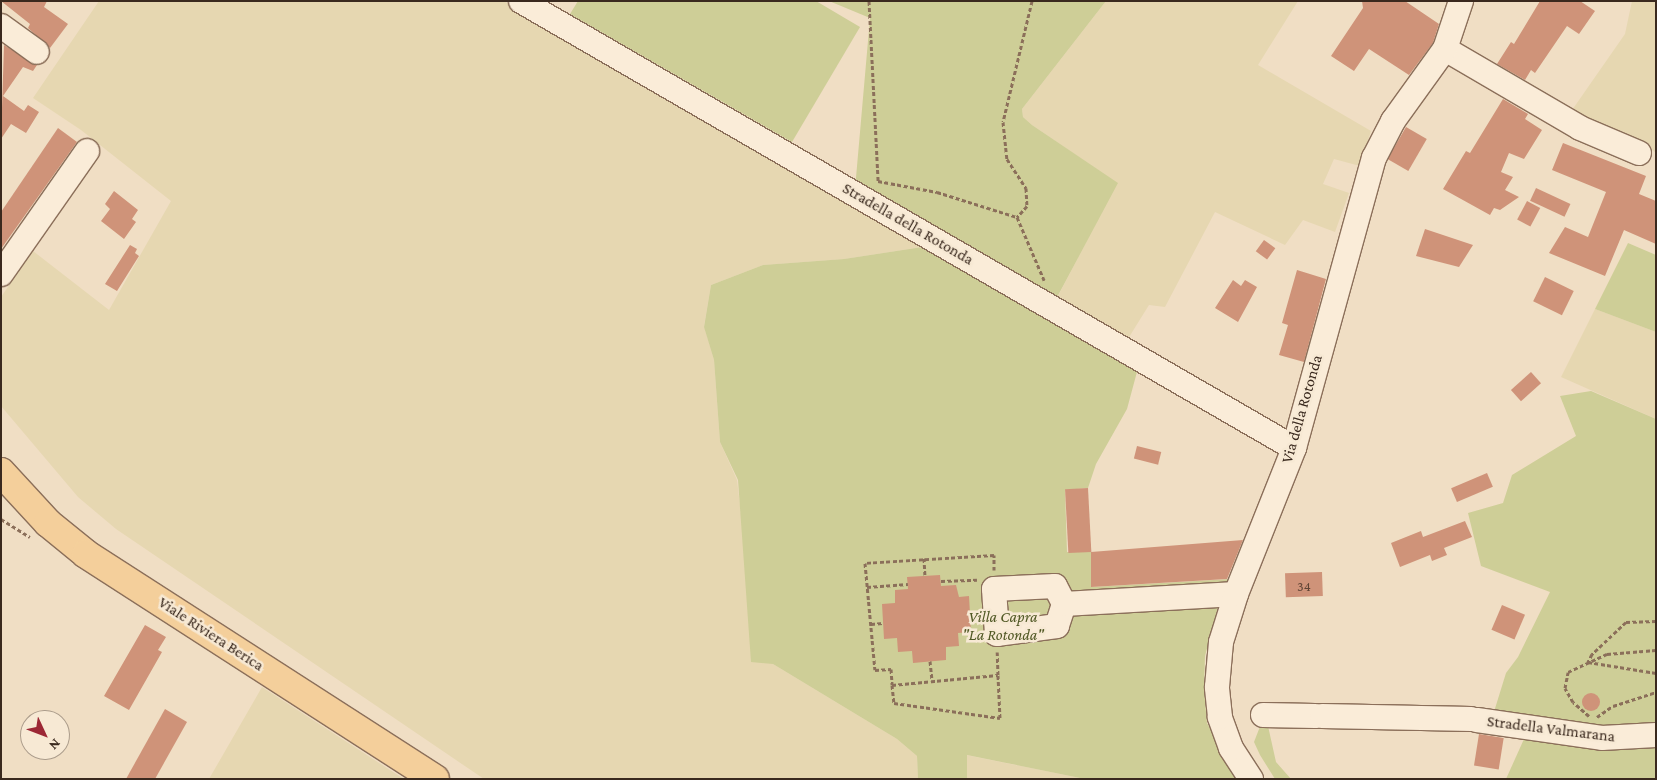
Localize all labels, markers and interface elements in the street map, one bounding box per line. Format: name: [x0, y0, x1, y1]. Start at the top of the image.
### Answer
street label: Stradella della Rotonda: [839, 179, 977, 269]
street label: Via della Rotonda: [1277, 353, 1327, 465]
house number: 34: [1297, 578, 1311, 594]
street label: Viale Riviera Berica: [155, 593, 267, 675]
park label: Villa Capra "La Rotonda": [962, 607, 1044, 645]
north arrow: [20, 710, 70, 760]
street label: Stradella Valmarana: [1486, 712, 1616, 746]
text: N: [46, 736, 64, 753]

